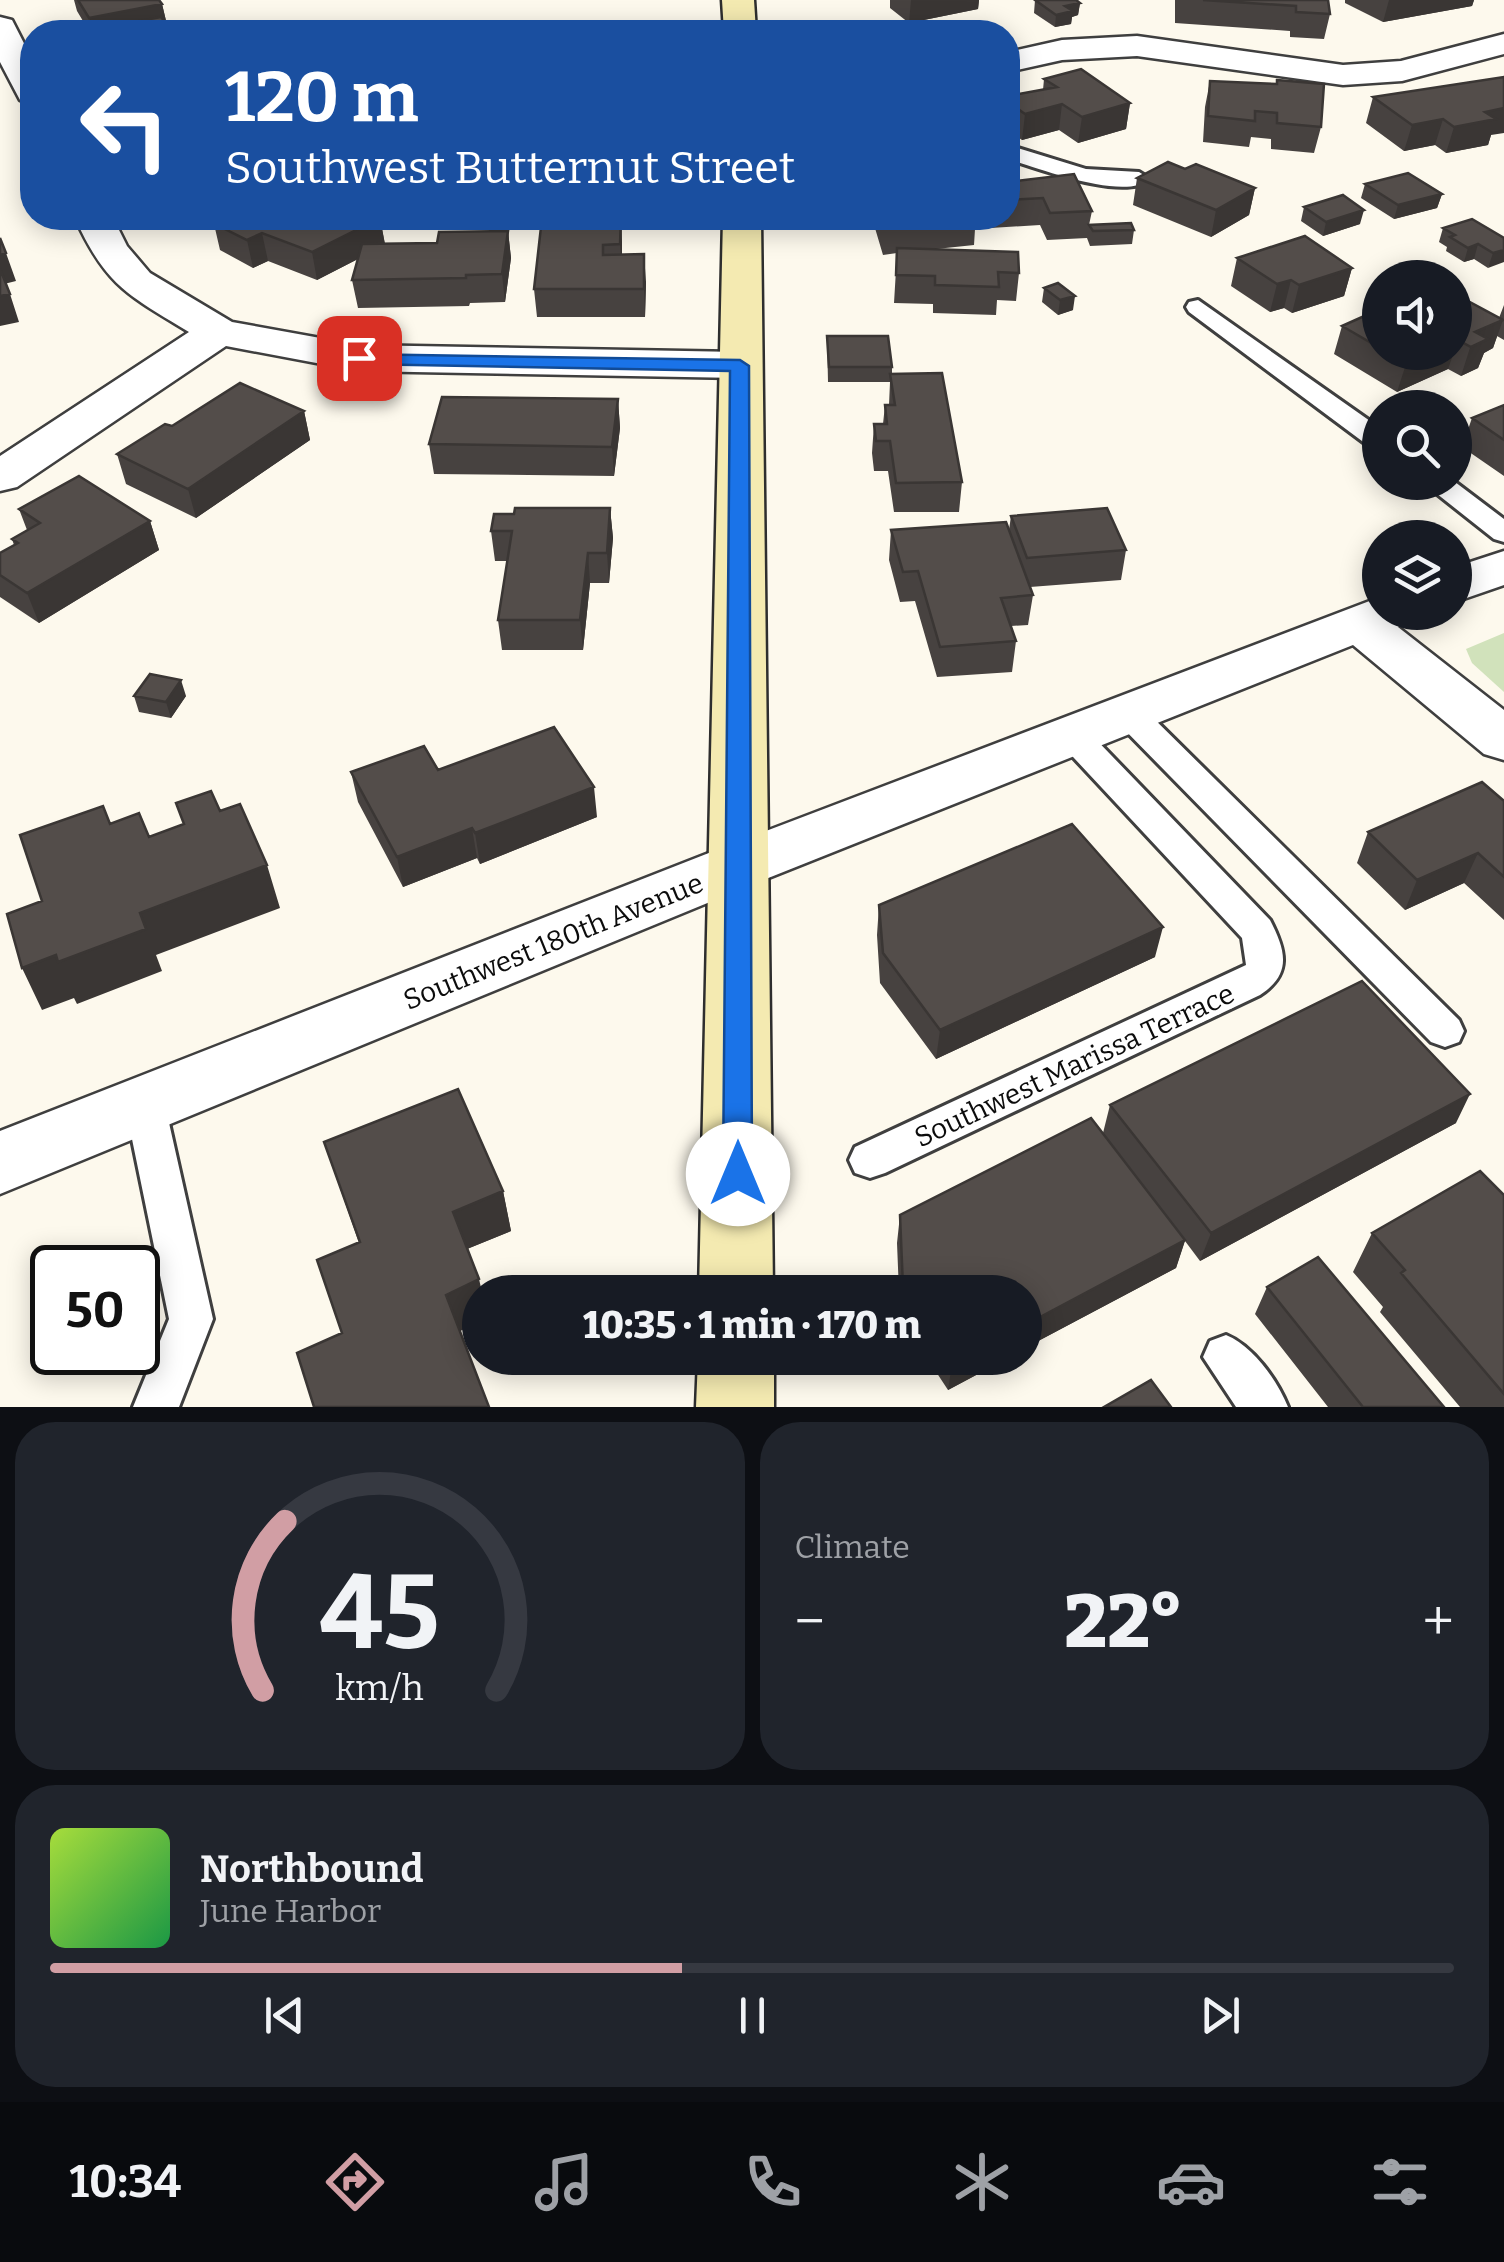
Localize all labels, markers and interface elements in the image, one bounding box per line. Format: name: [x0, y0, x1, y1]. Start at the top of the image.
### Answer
text: 120 m: [225, 56, 418, 140]
icon: left: [60, 60, 190, 190]
text: Southwest Butternut Street: [225, 141, 795, 195]
map controls: [1362, 260, 1472, 630]
button: sound: [1362, 260, 1472, 370]
pin: [317, 316, 402, 401]
icon: arrive: [332, 331, 387, 386]
button: search: [1362, 390, 1472, 500]
button: layers: [1362, 520, 1472, 630]
street label: Southwest 180th Avenue: [399, 866, 708, 1017]
street label: Southwest Marissa Terrace: [909, 977, 1239, 1154]
position arrow: [686, 1122, 790, 1226]
speed limit sign: 50: [30, 1245, 160, 1375]
text: 10:35 · 1 min · 170 m: [583, 1302, 921, 1348]
text: Climate: [795, 1528, 910, 1566]
text: 45: [320, 1551, 440, 1676]
text: 22°: [1064, 1577, 1183, 1667]
text: −: [795, 1589, 825, 1655]
text: +: [1423, 1589, 1454, 1655]
text: km/h: [336, 1667, 424, 1709]
text: Northbound: [200, 1846, 423, 1892]
text: June Harbor: [200, 1892, 381, 1930]
icon: previous: [257, 1988, 312, 2043]
icon: pause: [725, 1988, 780, 2043]
icon: next: [1193, 1988, 1248, 2043]
icon: directions: [320, 2147, 390, 2217]
icon: music: [529, 2147, 599, 2217]
icon: phone: [738, 2147, 808, 2217]
icon: climate: [947, 2147, 1017, 2217]
icon: car: [1156, 2147, 1226, 2217]
icon: filters: [1365, 2147, 1435, 2217]
text: 10:34: [69, 2155, 181, 2209]

